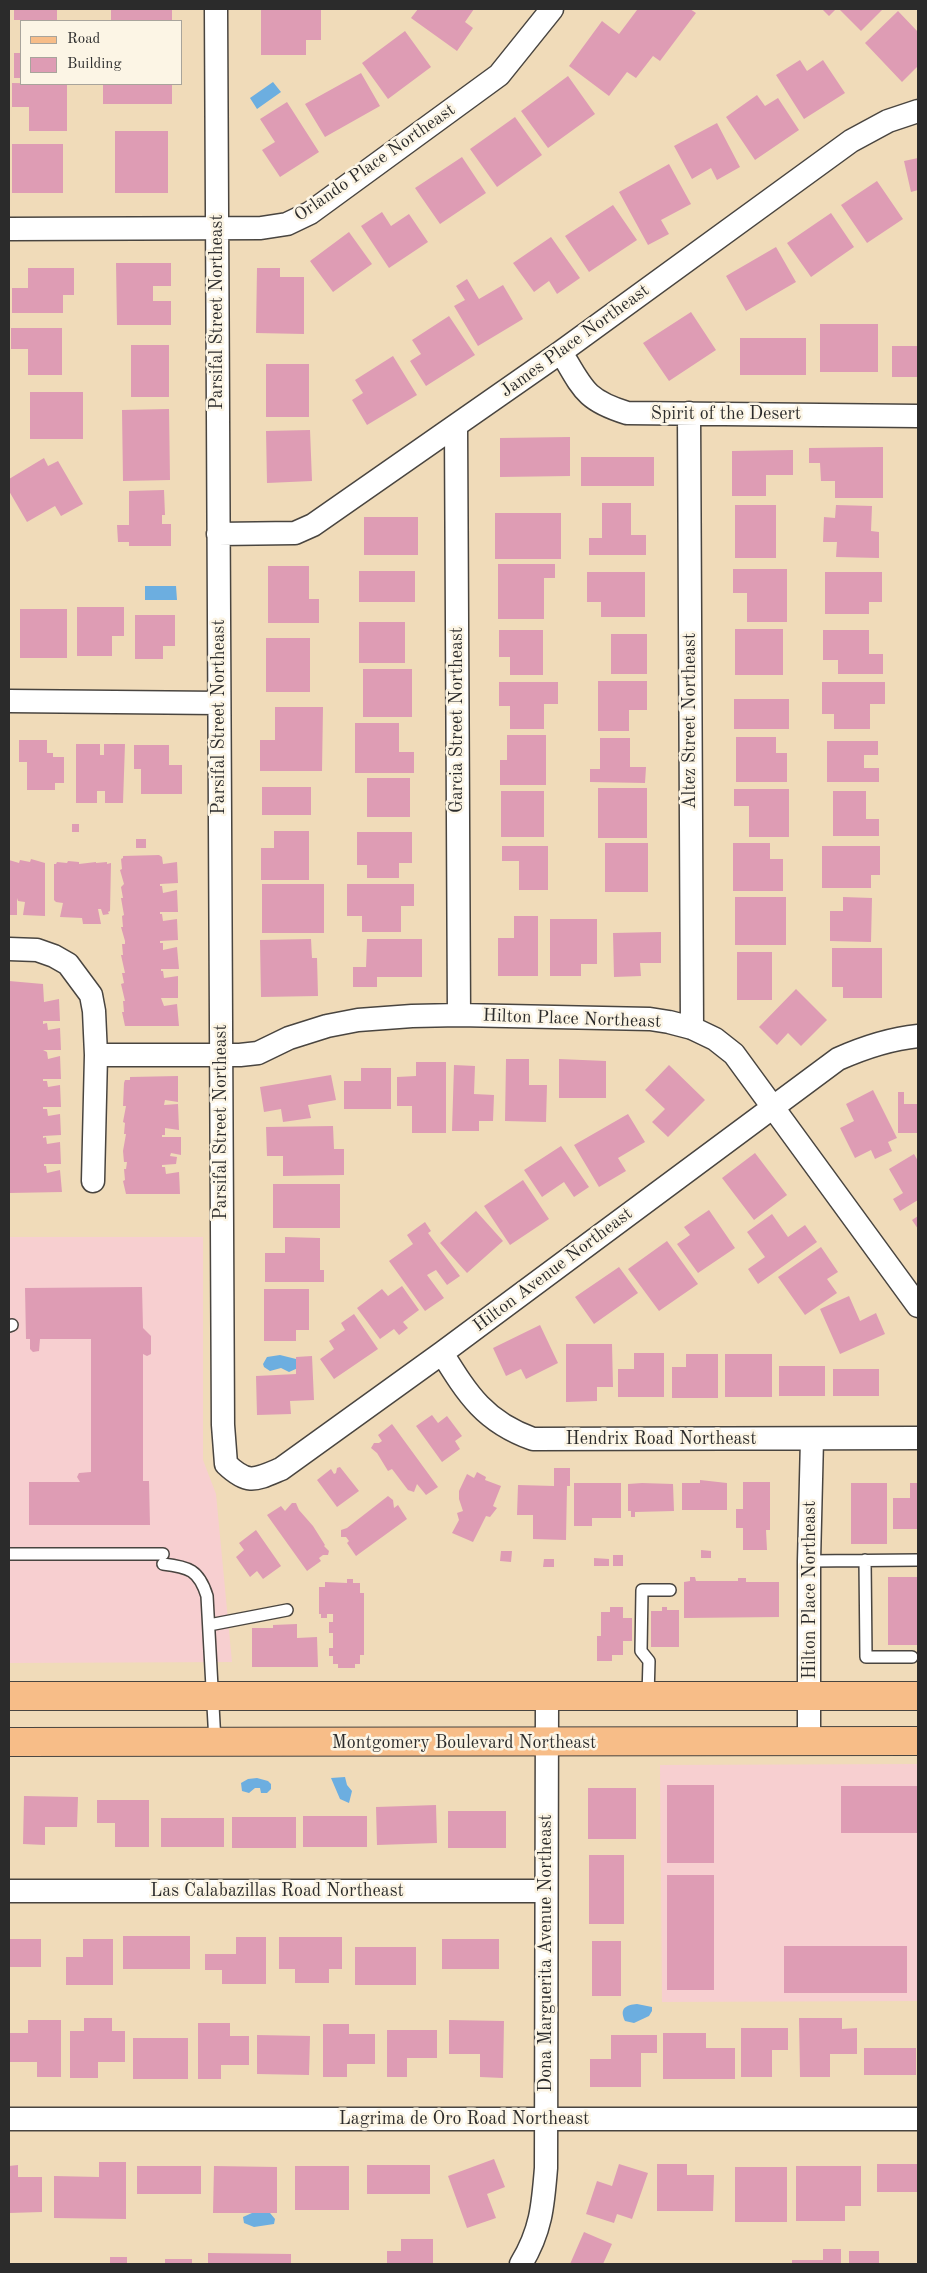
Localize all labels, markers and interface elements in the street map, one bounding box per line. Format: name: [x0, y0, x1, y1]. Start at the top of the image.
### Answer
legend: [20, 20, 182, 85]
text: Road: [67, 32, 100, 47]
text: Building: [67, 57, 122, 72]
street label: Orlando Place Northeast: [290, 99, 460, 227]
street label: Parsifal Street Northeast: [206, 214, 228, 410]
street label: James Place Northeast: [496, 280, 654, 402]
street label: Spirit of the Desert: [651, 403, 801, 425]
street label: Parsifal Street Northeast: [208, 619, 230, 815]
street label: Garcia Street Northeast: [446, 627, 468, 813]
street label: Altez Street Northeast: [679, 633, 701, 809]
street label: Hilton Place Northeast: [482, 1005, 662, 1033]
street label: Parsifal Street Northeast: [210, 1024, 232, 1220]
street label: Hilton Avenue Northeast: [469, 1203, 637, 1337]
street label: Hendrix Road Northeast: [566, 1428, 756, 1450]
street label: Hilton Place Northeast: [799, 1501, 821, 1679]
street label: Montgomery Boulevard Northeast: [332, 1732, 596, 1754]
street label: Dona Marguerita Avenue Northeast: [535, 1814, 557, 2092]
street label: Las Calabazillas Road Northeast: [150, 1880, 404, 1902]
street label: Lagrima de Oro Road Northeast: [339, 2108, 589, 2130]

